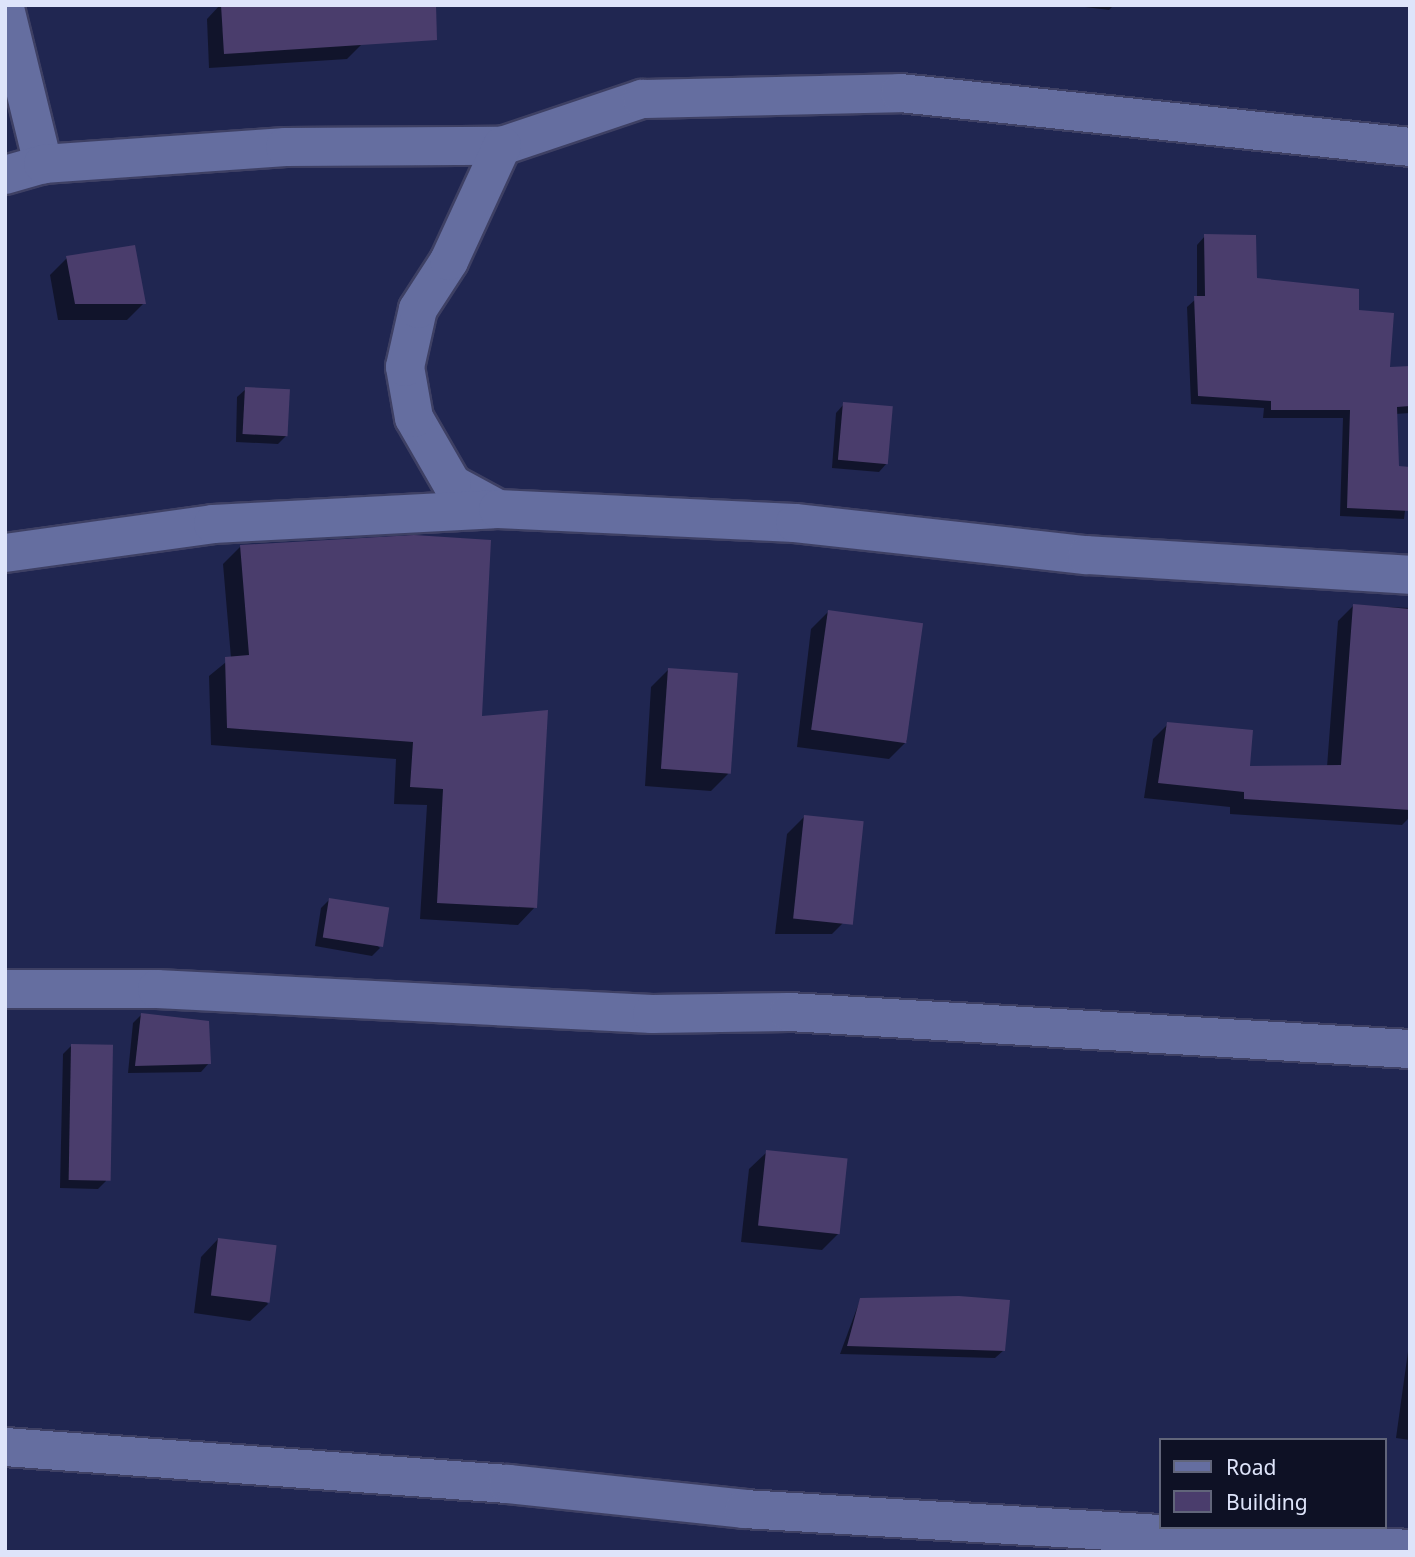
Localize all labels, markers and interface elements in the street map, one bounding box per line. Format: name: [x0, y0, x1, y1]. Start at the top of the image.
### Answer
legend: [1160, 1438, 1387, 1529]
text: Road: [1226, 1453, 1276, 1481]
text: Building: [1226, 1488, 1308, 1516]

